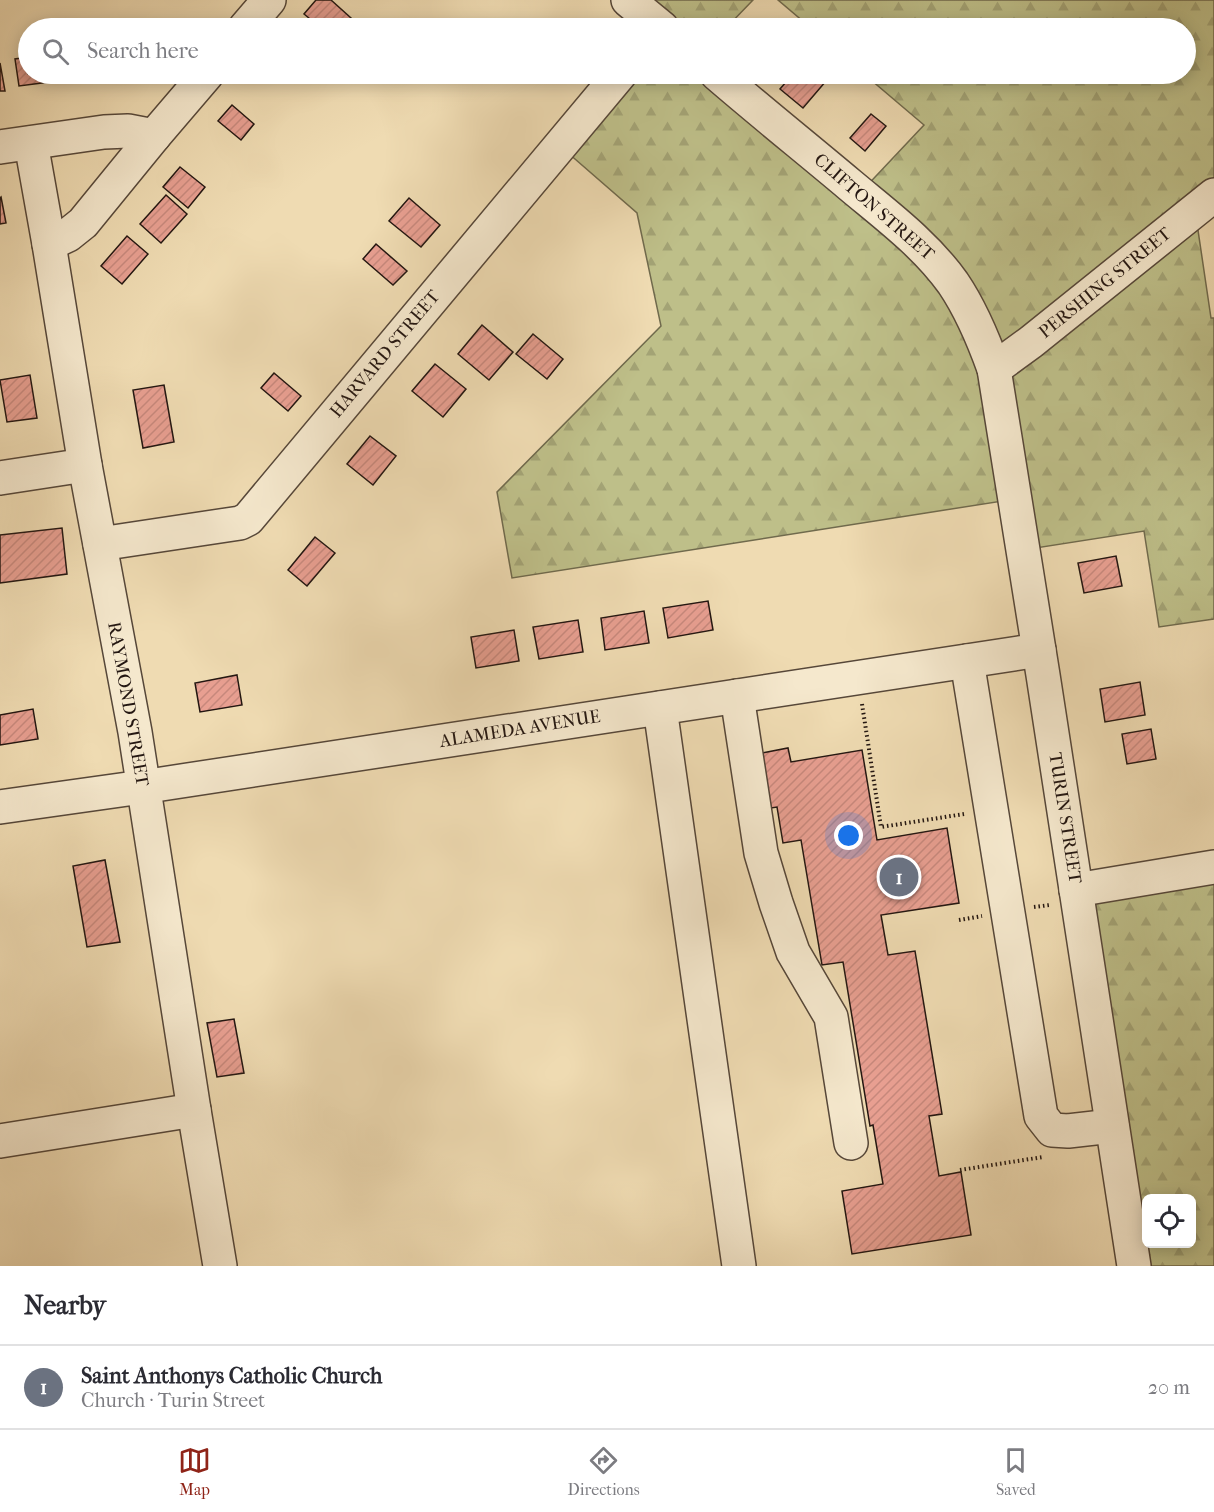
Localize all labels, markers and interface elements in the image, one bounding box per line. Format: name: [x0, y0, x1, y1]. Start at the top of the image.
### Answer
search box: [18, 18, 1196, 84]
icon: search: [39, 35, 72, 68]
text: Search here: [87, 38, 199, 64]
street label: CLIFTON STREET: [810, 149, 939, 265]
street label: PERSHING STREET: [1035, 223, 1176, 343]
street label: HARVARD STREET: [326, 286, 445, 422]
street label: RAYMOND STREET: [103, 620, 153, 789]
street label: ALAMEDA AVENUE: [437, 706, 602, 752]
street label: TURIN STREET: [1044, 751, 1086, 886]
your location: [834, 821, 863, 850]
pin: 1: [880, 854, 918, 900]
map controls: [1142, 1194, 1196, 1248]
button: locate: [1142, 1194, 1196, 1248]
text: Nearby: [24, 1290, 106, 1321]
text: Saint Anthonys Catholic Church: [81, 1363, 382, 1389]
text: 1: [40, 1376, 47, 1399]
text: 20 m: [1148, 1376, 1190, 1399]
text: Church · Turin Street: [81, 1389, 265, 1412]
tab: Map: [178, 1444, 211, 1499]
tab: Directions: [568, 1444, 640, 1499]
tab: Saved: [996, 1444, 1036, 1499]

